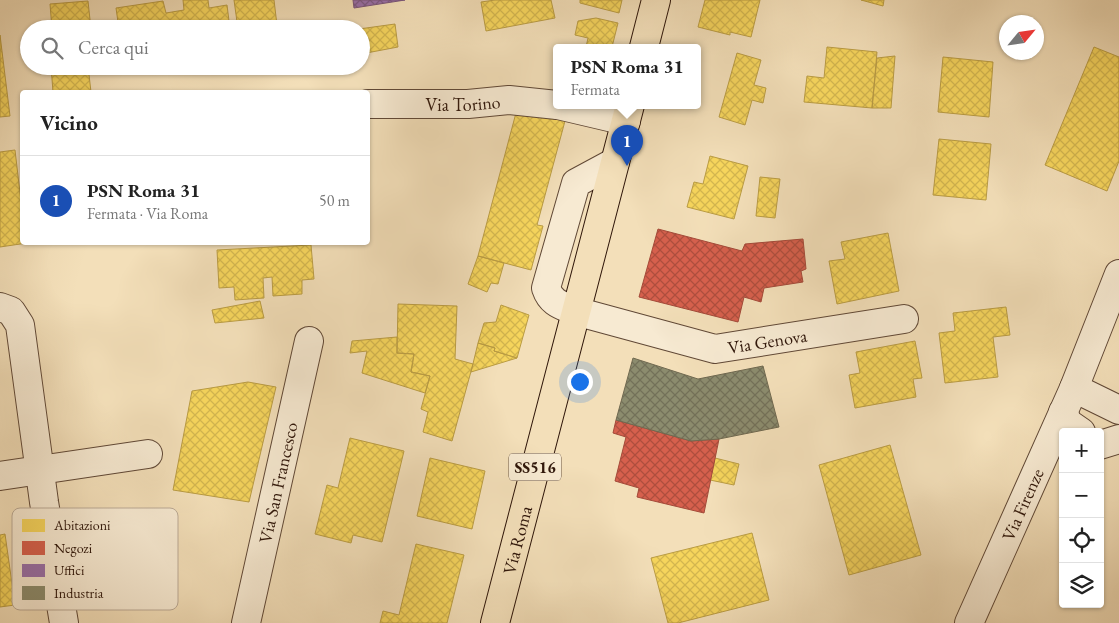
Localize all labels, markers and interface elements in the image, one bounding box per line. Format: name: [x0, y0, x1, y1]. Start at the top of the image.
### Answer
north arrow: [999, 15, 1044, 60]
search box: [20, 20, 370, 75]
icon: search: [38, 34, 66, 62]
text: Cerca qui: [78, 35, 149, 60]
popup: [553, 44, 701, 109]
text: PSN Roma 31: [570, 54, 684, 79]
text: Fermata: [570, 79, 620, 100]
street label: Via Torino: [426, 89, 502, 116]
text: Vicino: [40, 109, 98, 136]
pin: 1: [611, 125, 643, 166]
text: PSN Roma 31: [87, 178, 200, 203]
text: 1: [52, 190, 60, 211]
text: 50 m: [319, 190, 350, 211]
text: Fermata · Via Roma: [87, 203, 208, 224]
street label: Via Genova: [726, 323, 809, 358]
your location: [567, 369, 593, 395]
street label: Via San Francesco: [253, 420, 302, 545]
map controls: [1059, 428, 1104, 608]
button: +: [1059, 428, 1104, 473]
road number: SS516: [509, 454, 561, 481]
street label: Via Firenze: [996, 464, 1048, 544]
button: −: [1059, 473, 1104, 518]
street label: Via Roma: [497, 502, 537, 577]
legend: [12, 508, 178, 610]
text: Abitazioni: [53, 516, 111, 534]
button: locate: [1059, 518, 1104, 563]
text: Negozi: [54, 539, 93, 557]
text: Uffici: [54, 561, 85, 579]
button: layers: [1059, 563, 1104, 608]
text: Industria: [54, 584, 104, 602]

